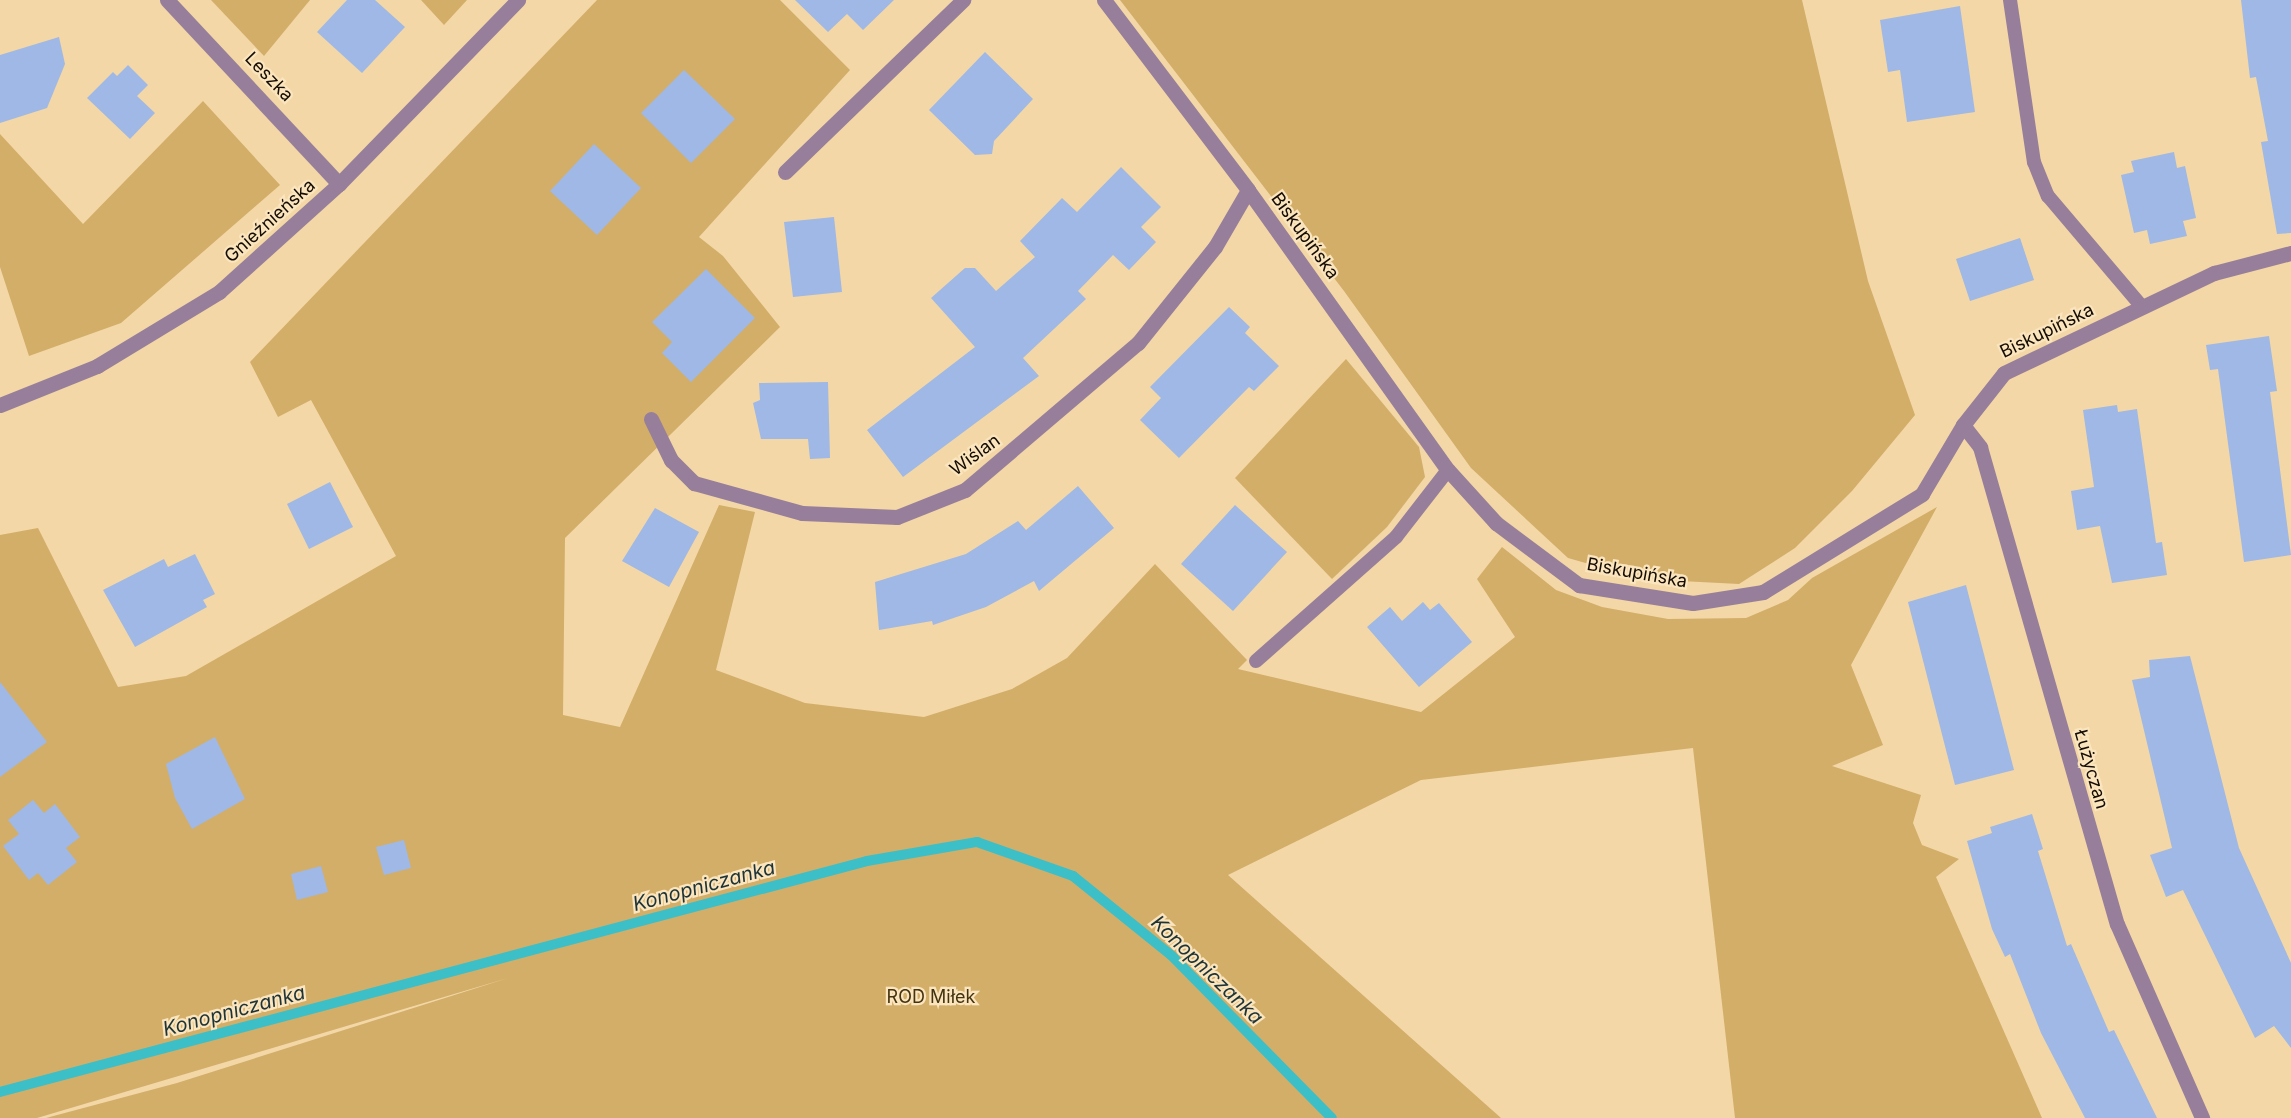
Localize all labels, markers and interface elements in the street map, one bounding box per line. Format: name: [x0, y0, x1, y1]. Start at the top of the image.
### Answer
street label: Leszka: [240, 48, 298, 106]
street label: Gnieźnieńska: [220, 175, 320, 267]
street label: Biskupińska: [1266, 189, 1344, 283]
street label: Biskupińska: [1997, 299, 2097, 363]
street label: Wiślan: [946, 430, 1004, 480]
street label: Biskupińska: [1585, 554, 1689, 592]
street label: Łużyczan: [2069, 727, 2113, 811]
water label: Konopniczanka: [630, 855, 778, 917]
water label: Konopniczanka: [1146, 911, 1268, 1029]
water label: Konopniczanka: [160, 980, 308, 1042]
park label: ROD Miłek: [887, 986, 975, 1008]

